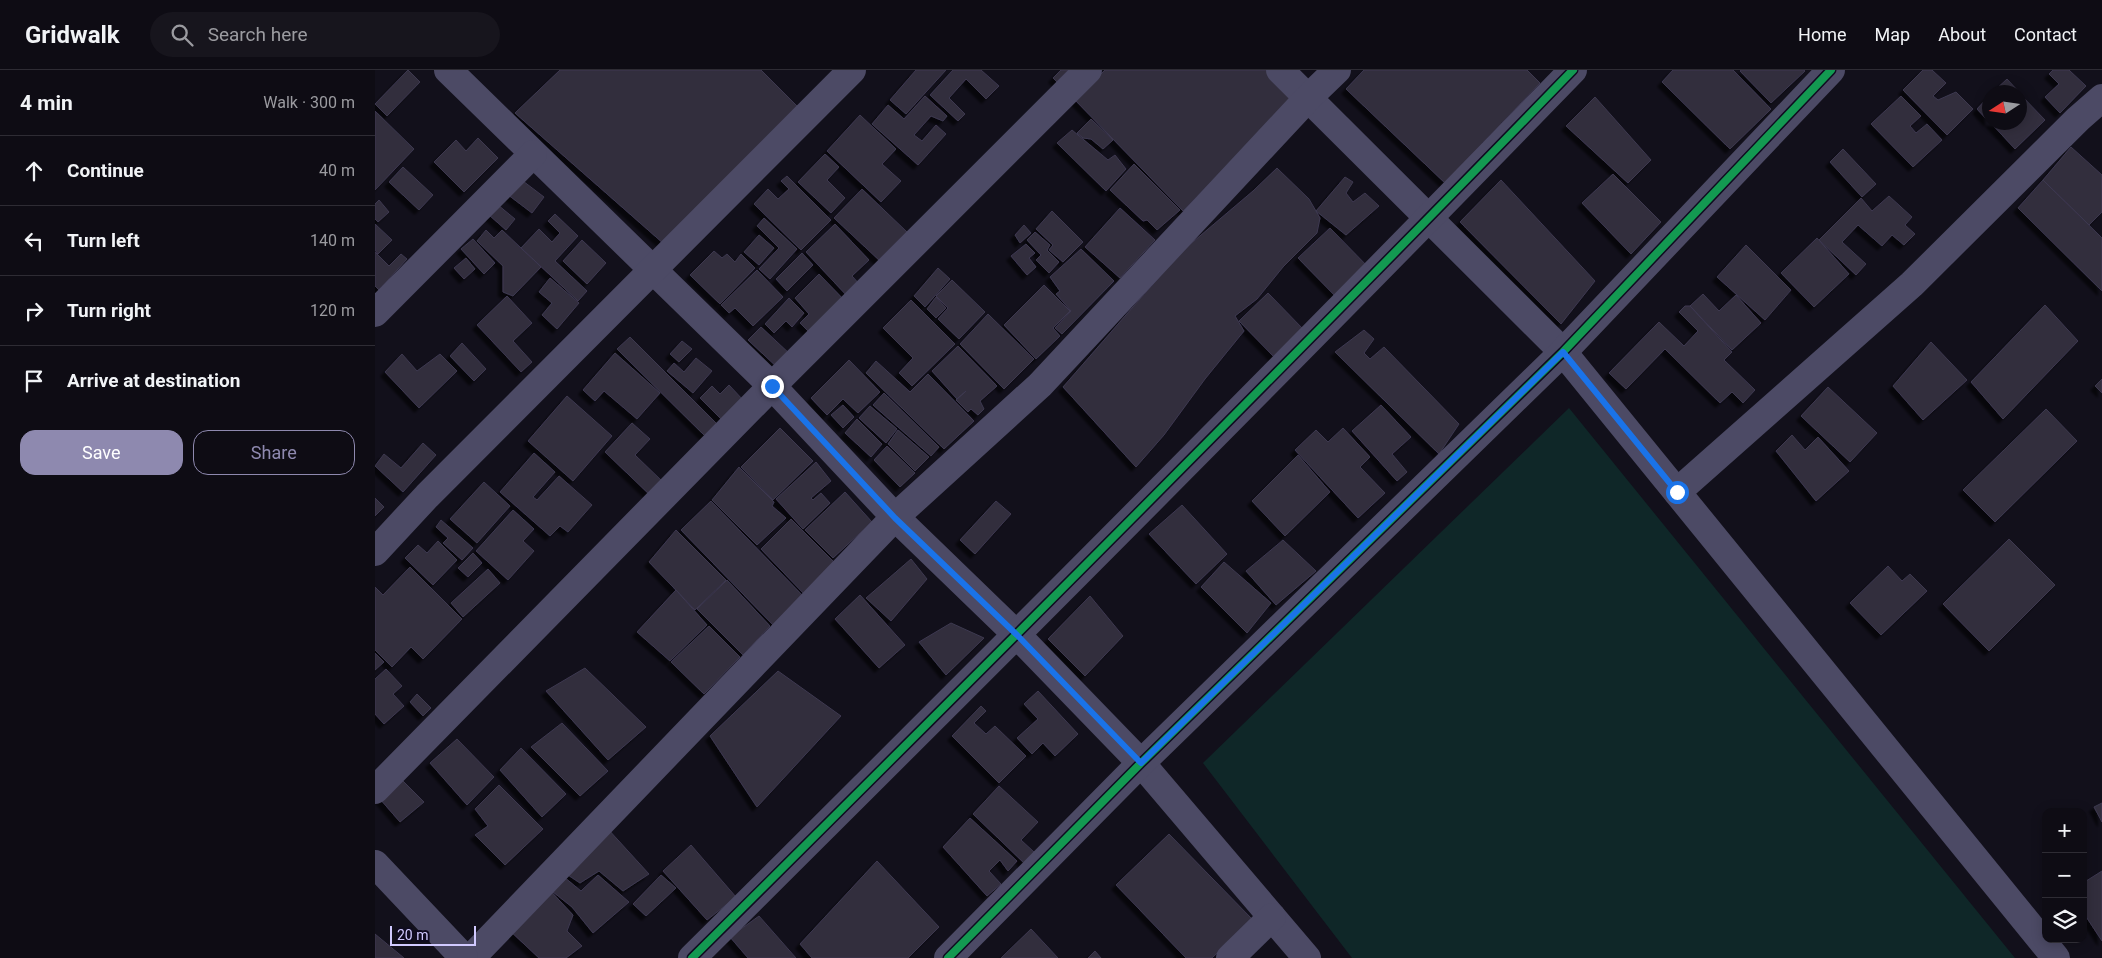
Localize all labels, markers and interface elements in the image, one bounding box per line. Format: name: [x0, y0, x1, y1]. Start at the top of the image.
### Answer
search box: [150, 12, 500, 57]
text: Gridwalk: [25, 21, 120, 49]
icon: search: [168, 21, 196, 49]
text: Search here: [208, 23, 308, 46]
text: Home: [1798, 24, 1847, 45]
text: Map: [1875, 24, 1910, 45]
text: About: [1938, 24, 1986, 45]
text: Contact: [2014, 24, 2077, 45]
north arrow: [1982, 85, 2027, 130]
text: 4 min: [20, 91, 73, 115]
text: Walk · 300 m: [263, 93, 355, 112]
icon: ahead: [20, 157, 48, 185]
text: Continue: [67, 159, 144, 182]
text: 40 m: [319, 161, 355, 180]
icon: left: [20, 227, 48, 255]
text: Turn left: [67, 229, 140, 252]
text: 140 m: [310, 231, 355, 250]
icon: right: [20, 297, 48, 325]
text: Turn right: [67, 299, 151, 322]
text: 120 m: [310, 301, 355, 320]
icon: arrive: [20, 367, 48, 395]
text: Arrive at destination: [67, 369, 240, 392]
route end: [761, 375, 784, 398]
button: Save: [20, 430, 183, 475]
button: Share: [193, 430, 355, 475]
route start: [1666, 481, 1689, 504]
map controls: [2042, 808, 2087, 943]
button: +: [2042, 808, 2087, 853]
button: −: [2042, 853, 2087, 898]
button: layers: [2042, 898, 2087, 943]
scale bar: [390, 923, 476, 946]
text: 20 m: [397, 927, 429, 943]

